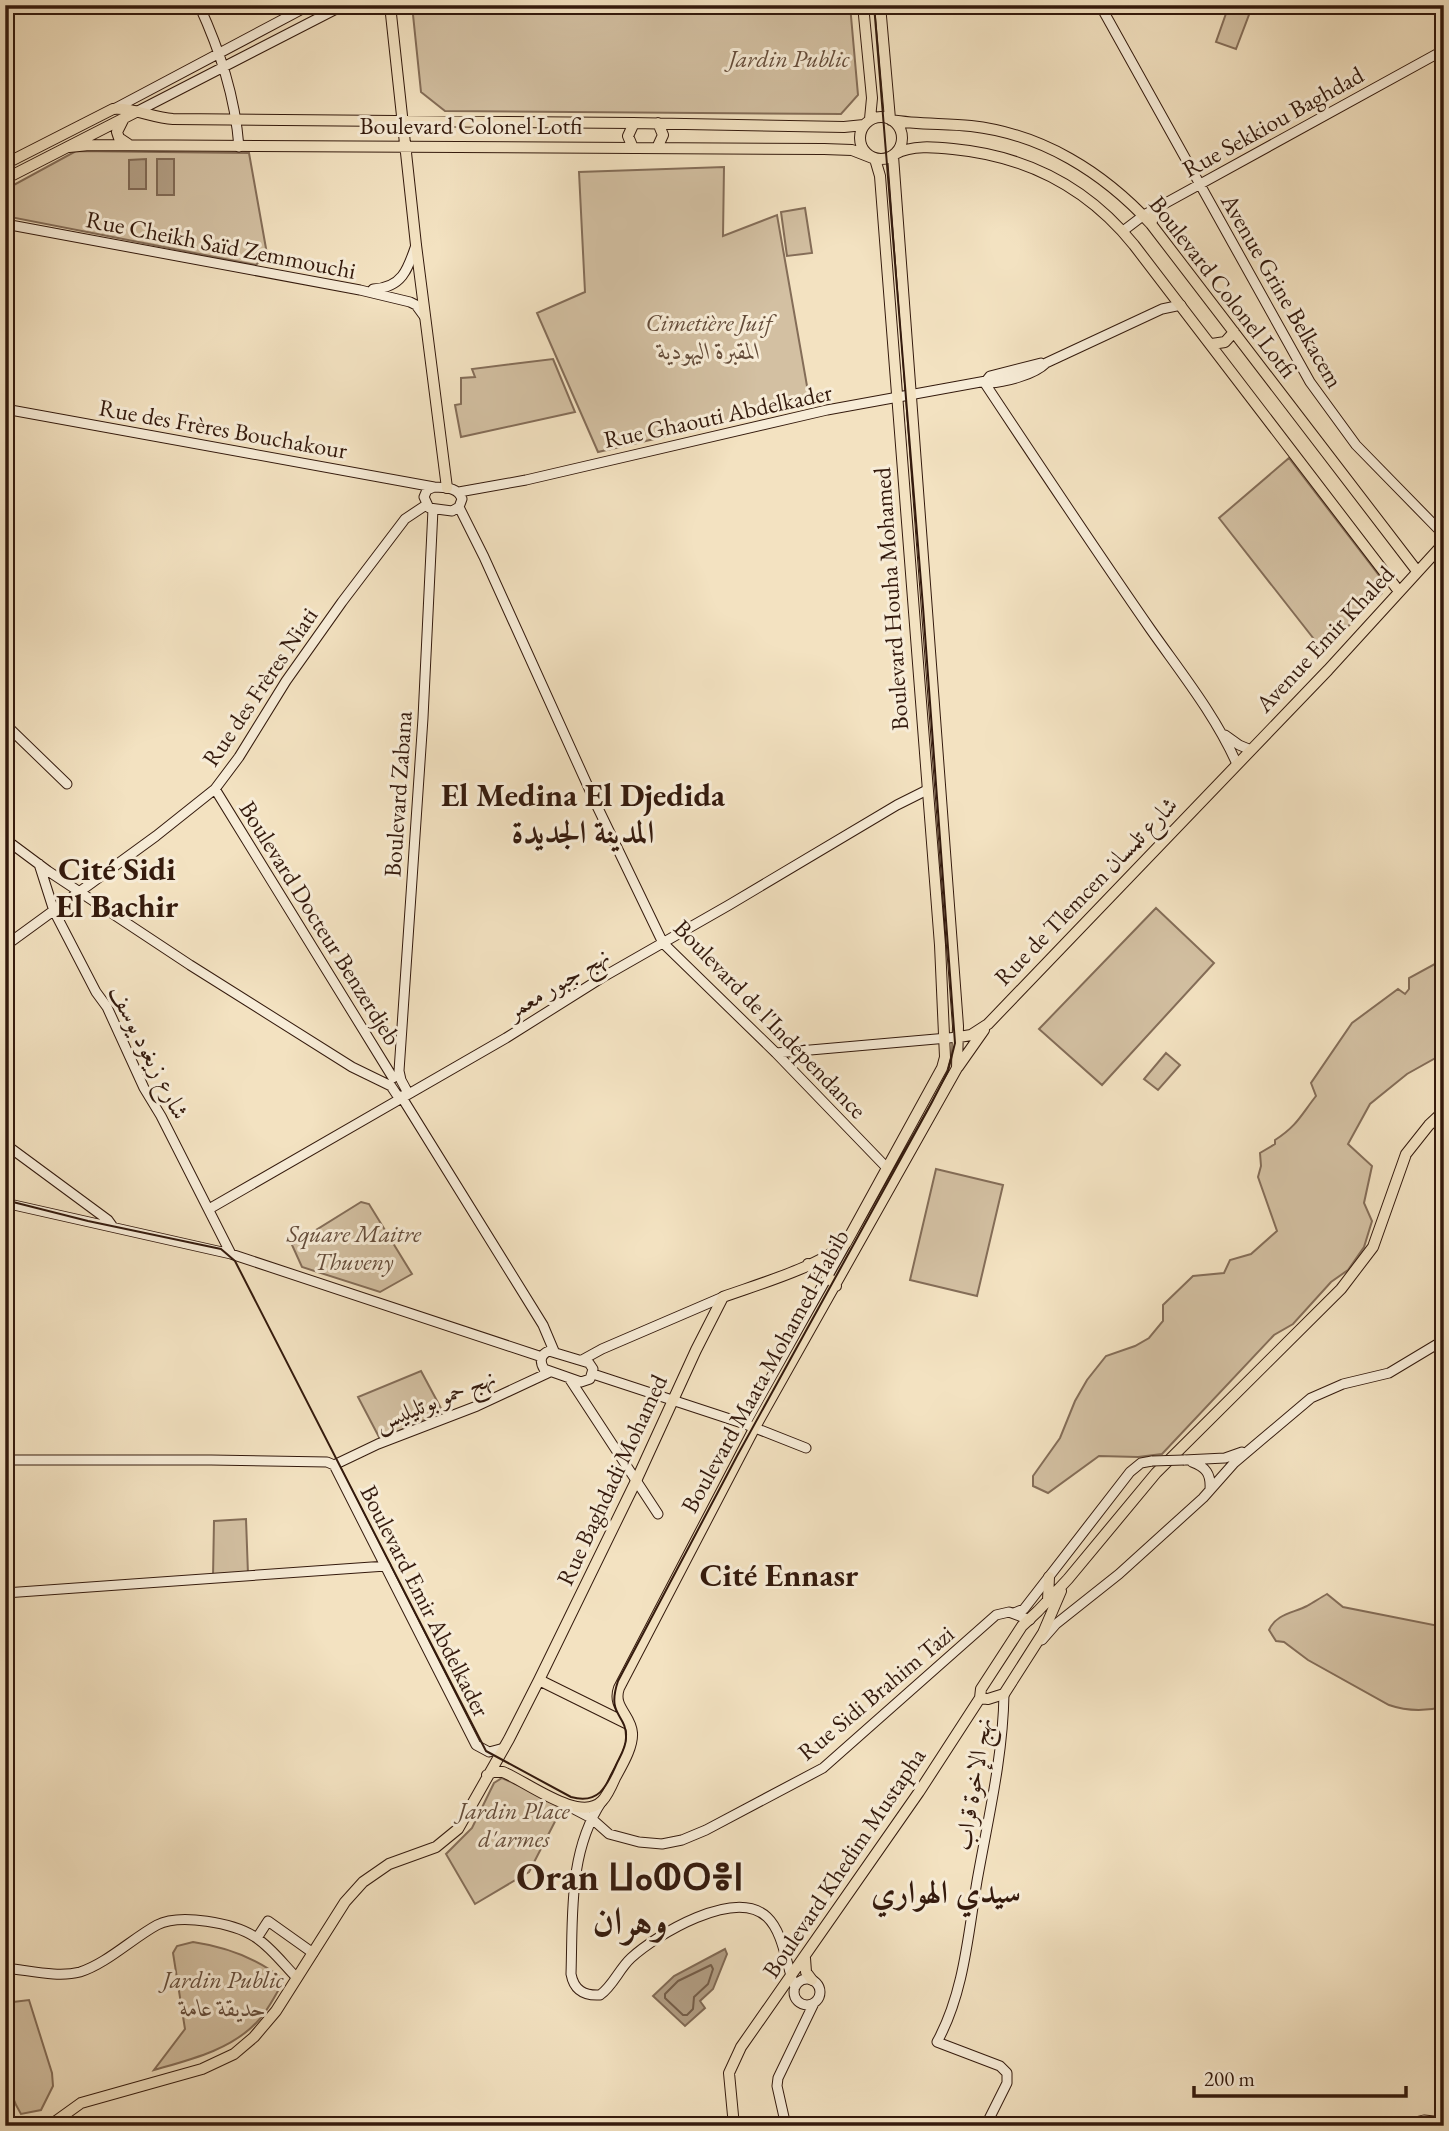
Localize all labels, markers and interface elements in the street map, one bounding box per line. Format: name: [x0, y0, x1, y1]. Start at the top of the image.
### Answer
park label: Jardin Public: [724, 43, 850, 74]
street label: Rue Sekkiou Baghdad: [1177, 59, 1370, 184]
street label: Boulevard Colonel Lotfi: [359, 110, 583, 141]
street label: Avenue Grine Belkacem: [1214, 187, 1351, 394]
street label: Boulevard Colonel Lotfi: [1143, 189, 1304, 384]
street label: Rue Cheikh Saïd Zemmouchi: [84, 203, 359, 286]
park label: Cimetière Juif المقبرة اليهودية: [646, 307, 778, 366]
street label: Rue Ghaouti Abdelkader: [601, 376, 835, 455]
street label: Rue des Frères Bouchakour: [96, 391, 350, 466]
street label: Boulevard Houha Mohamed: [866, 466, 915, 732]
street label: Avenue Emir Khaled: [1248, 558, 1401, 719]
street label: Rue des Frères Niati: [195, 601, 324, 772]
street label: Boulevard Zabana: [376, 710, 419, 878]
district label: El Medina El Djedida المدينة الجديدة: [441, 774, 726, 853]
street label: Rue de Tlemcen شارع تلمسان: [987, 789, 1188, 995]
street label: Boulevard Docteur Benzerdjeb: [232, 795, 408, 1051]
district label: Cité Sidi El Bachir: [56, 848, 179, 927]
street label: Boulevard de l'Indépendance: [667, 913, 874, 1125]
street label: نهج جبور معمر: [498, 940, 618, 1032]
street label: شارع زيغود يوسف: [98, 979, 197, 1126]
park label: Square Maitre Thuveny: [286, 1218, 422, 1277]
street label: Boulevard Maata Mohamed Habib: [674, 1223, 856, 1518]
street label: نهج حمو بوتليليس: [370, 1361, 502, 1443]
street label: Rue Baghdadi Mohamed: [549, 1368, 674, 1590]
street label: Boulevard Emir Abdelkader: [354, 1480, 497, 1722]
district label: Cité Ennasr: [700, 1554, 859, 1596]
street label: Rue Sidi Brahim Tazi: [791, 1618, 960, 1767]
street label: نهج الإخوة قراب: [947, 1715, 1004, 1853]
street label: Boulevard Khedim Mustapha: [755, 1741, 932, 1984]
park label: Jardin Place d'armes: [453, 1795, 571, 1854]
district label: Oran ⵡⴰⵀⵔⴻⵏ وهران: [516, 1852, 744, 1946]
district label: سيدي الهواري: [871, 1871, 1021, 1918]
park label: Jardin Public حديقة عامة: [158, 1964, 284, 2023]
scale bar: [1194, 2054, 1405, 2098]
text: 200 m: [1204, 2065, 1255, 2092]

